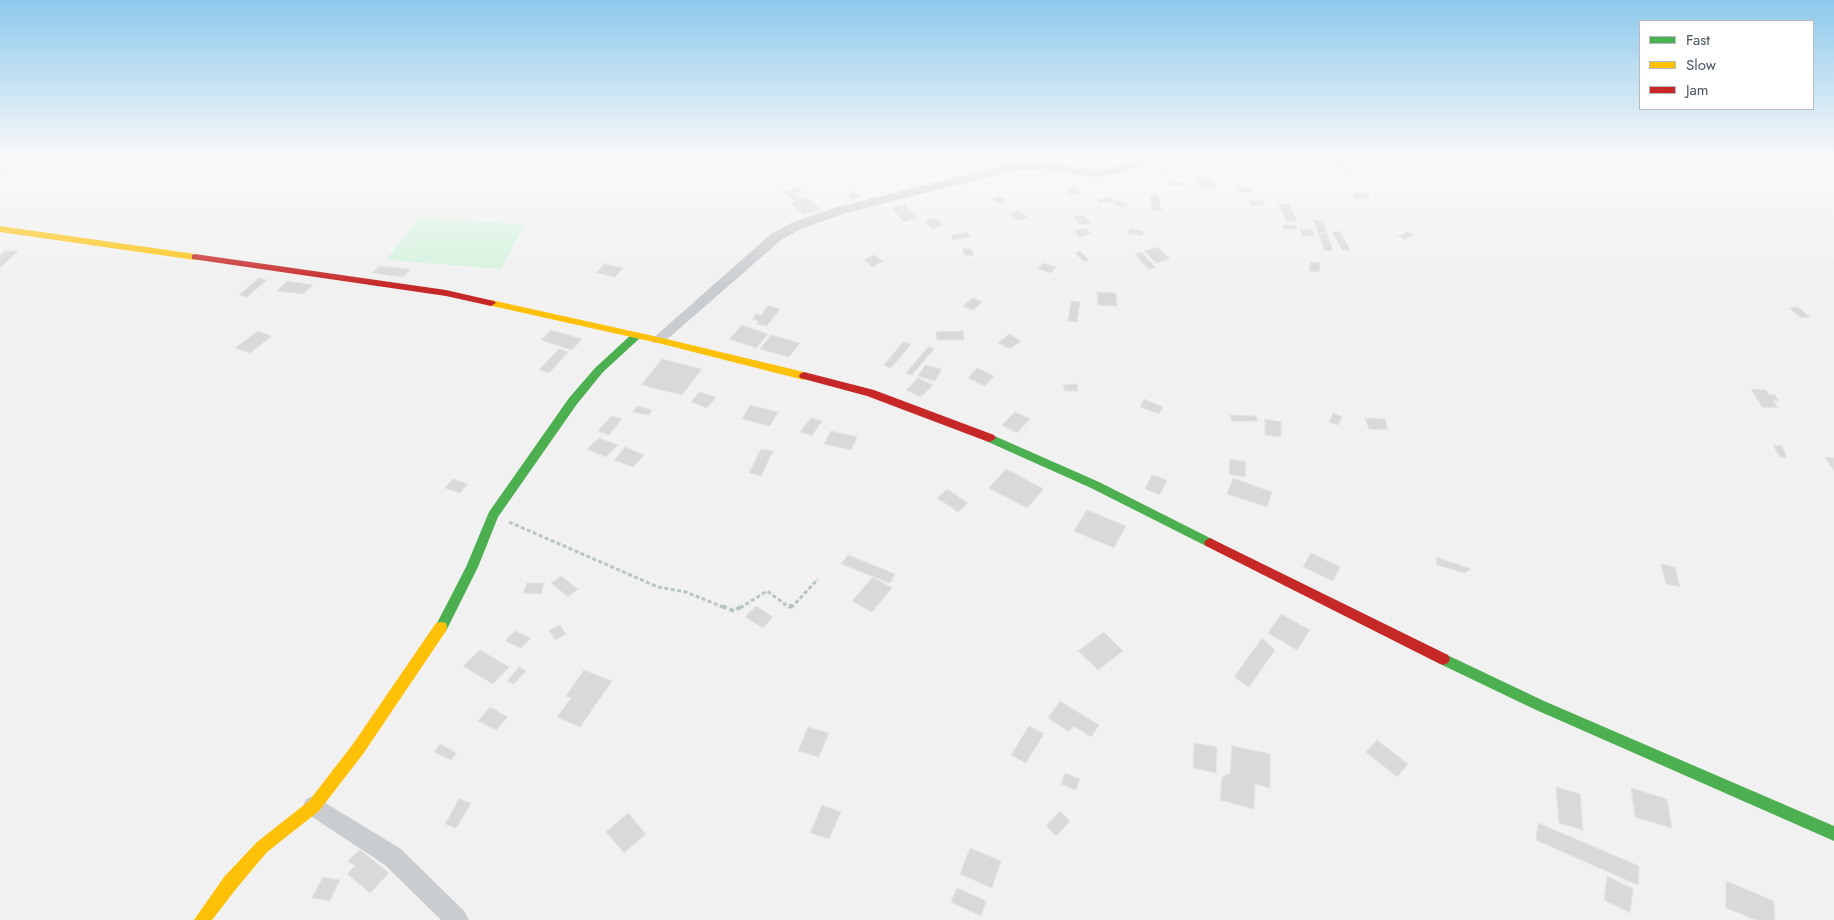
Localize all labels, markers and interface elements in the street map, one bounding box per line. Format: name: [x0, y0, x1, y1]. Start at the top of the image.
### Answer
legend: [1639, 20, 1814, 110]
text: Fast: [1686, 29, 1710, 51]
text: Slow: [1686, 54, 1716, 76]
text: Jam: [1686, 79, 1709, 101]

